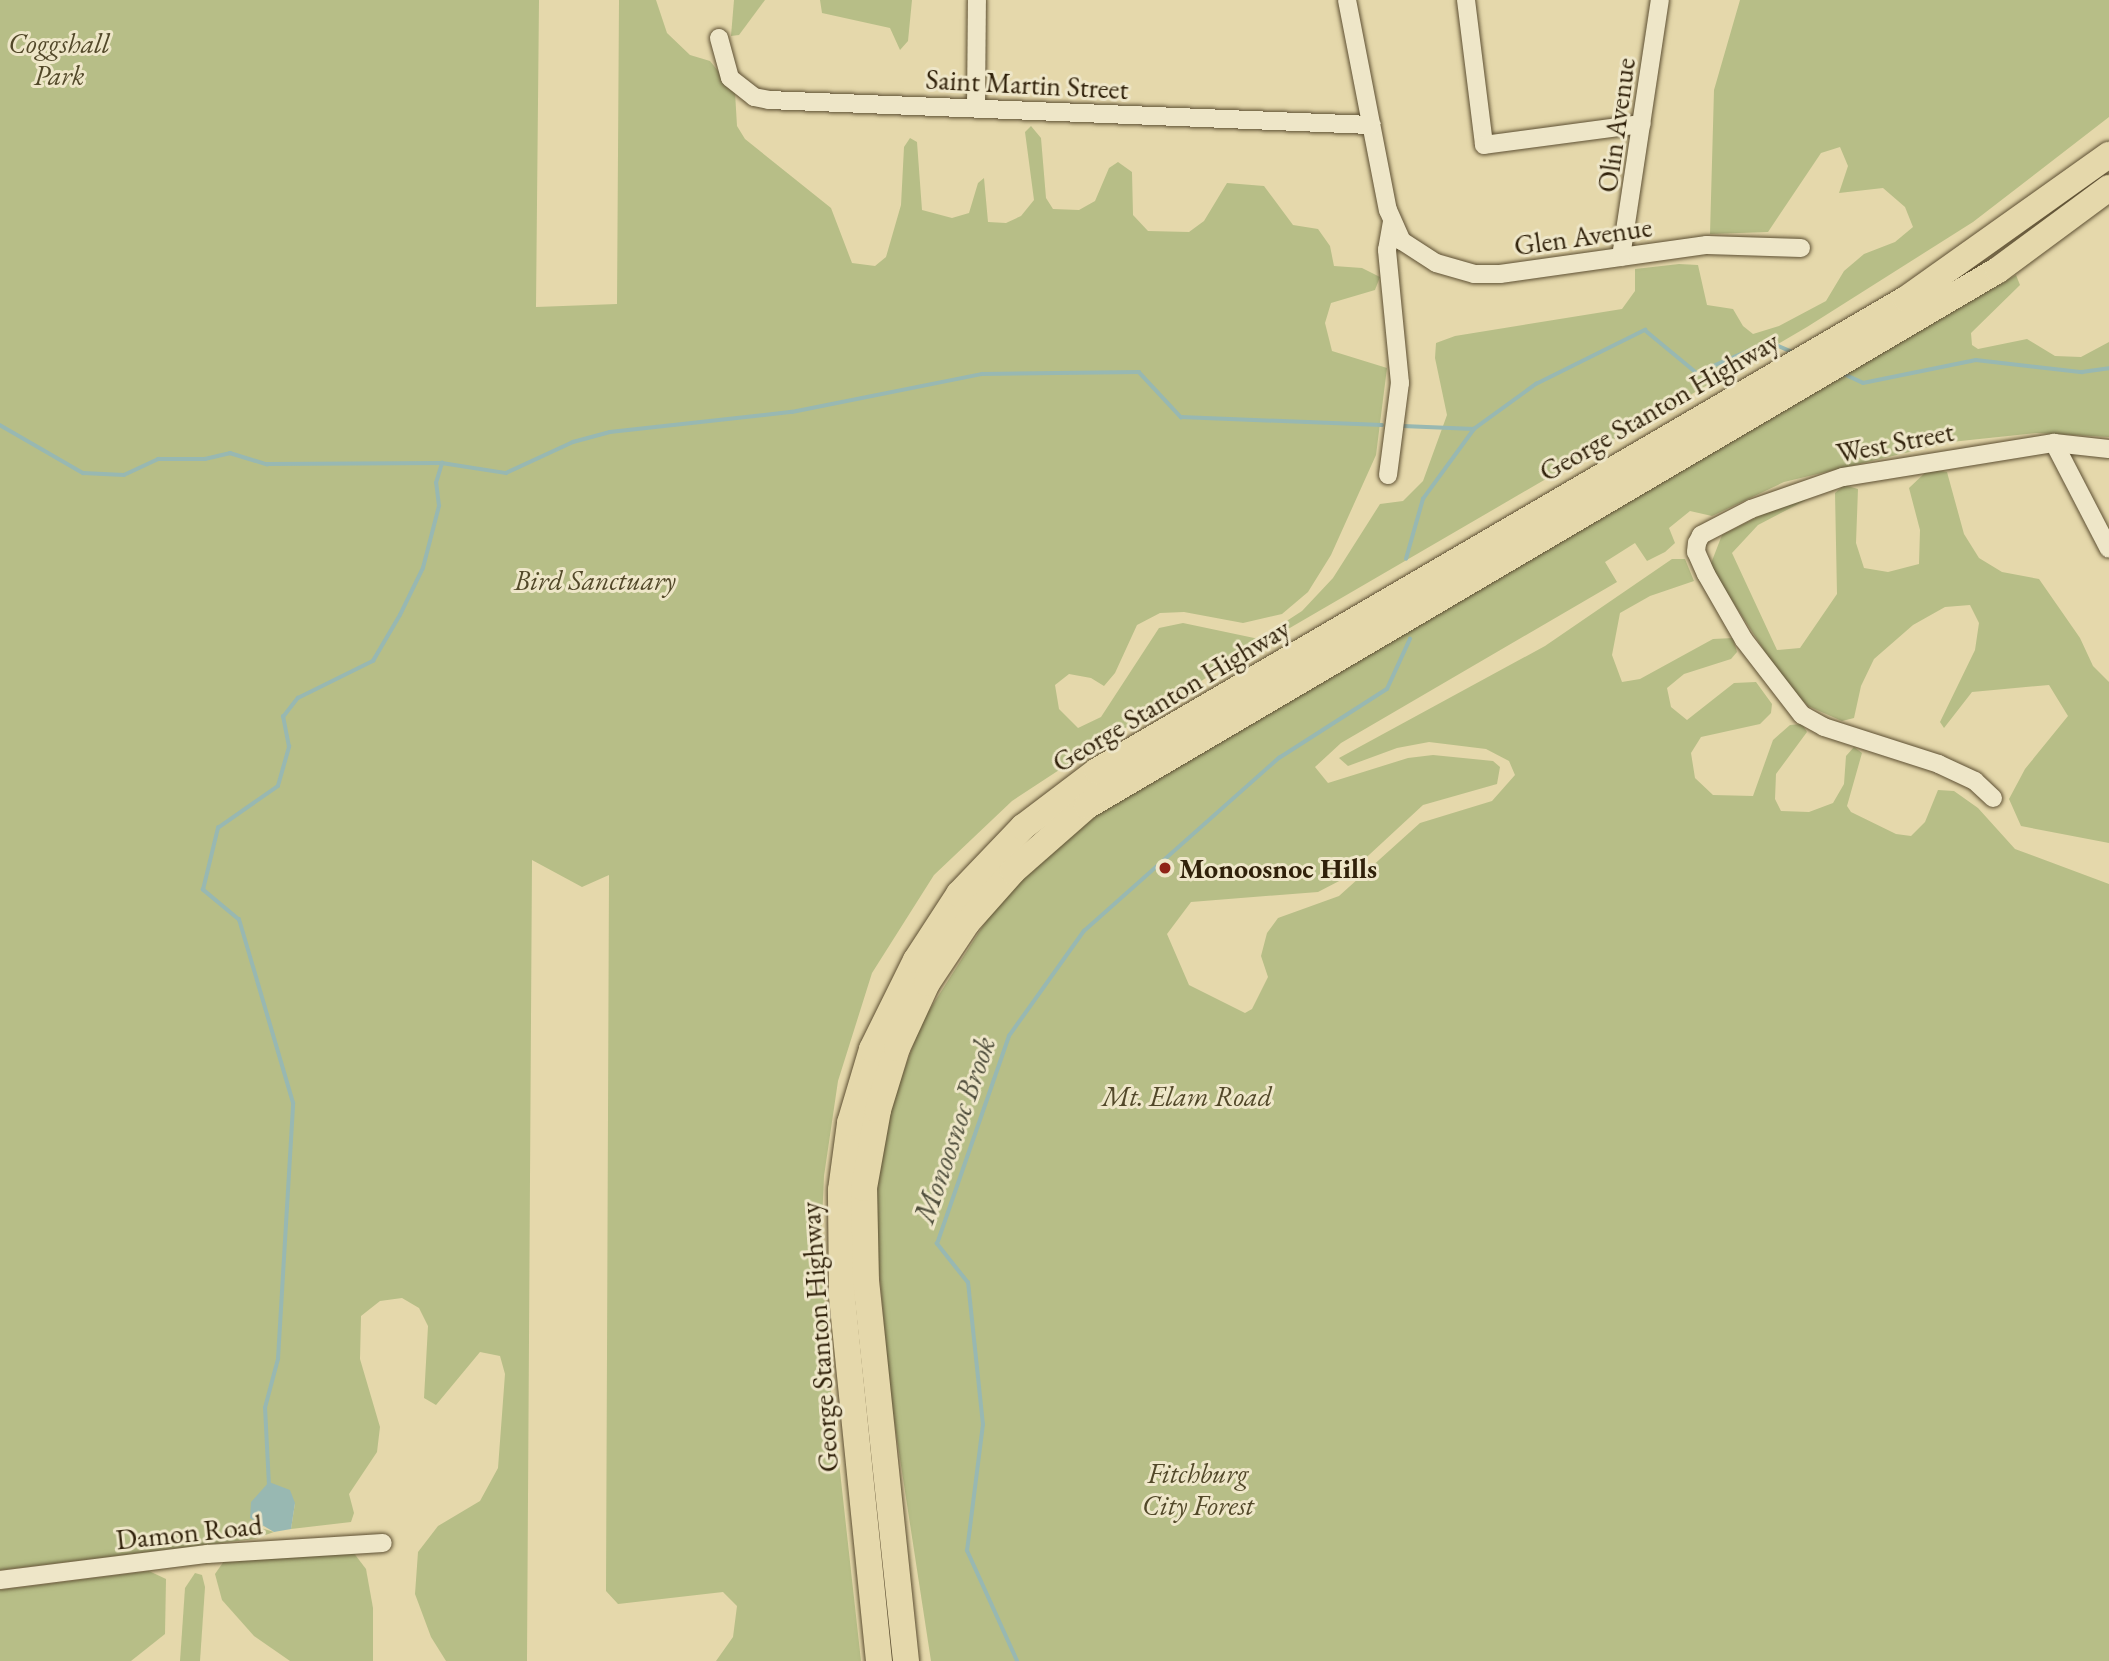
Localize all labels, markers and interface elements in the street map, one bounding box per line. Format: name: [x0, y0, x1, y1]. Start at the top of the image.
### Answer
park label: Coggshall Park: [8, 26, 110, 92]
street label: Olin Avenue: [1590, 55, 1642, 195]
street label: Saint Martin Street: [925, 62, 1129, 106]
street label: Glen Avenue: [1512, 210, 1654, 262]
street label: George Stanton Highway: [1533, 324, 1785, 488]
street label: West Street: [1834, 414, 1956, 470]
park label: Bird Sanctuary: [514, 563, 676, 597]
street label: George Stanton Highway: [1046, 611, 1296, 779]
place label: Monoosnoc Hills: [1179, 851, 1377, 885]
marker: Monoosnoc Hills: [1157, 860, 1173, 876]
water label: Monoosnoc Brook: [906, 1032, 1004, 1228]
park label: Mt. Elam Road: [1102, 1079, 1272, 1113]
street label: George Stanton Highway: [793, 1201, 845, 1473]
park label: Fitchburg City Forest: [1142, 1456, 1254, 1522]
street label: Damon Road: [114, 1508, 264, 1556]

